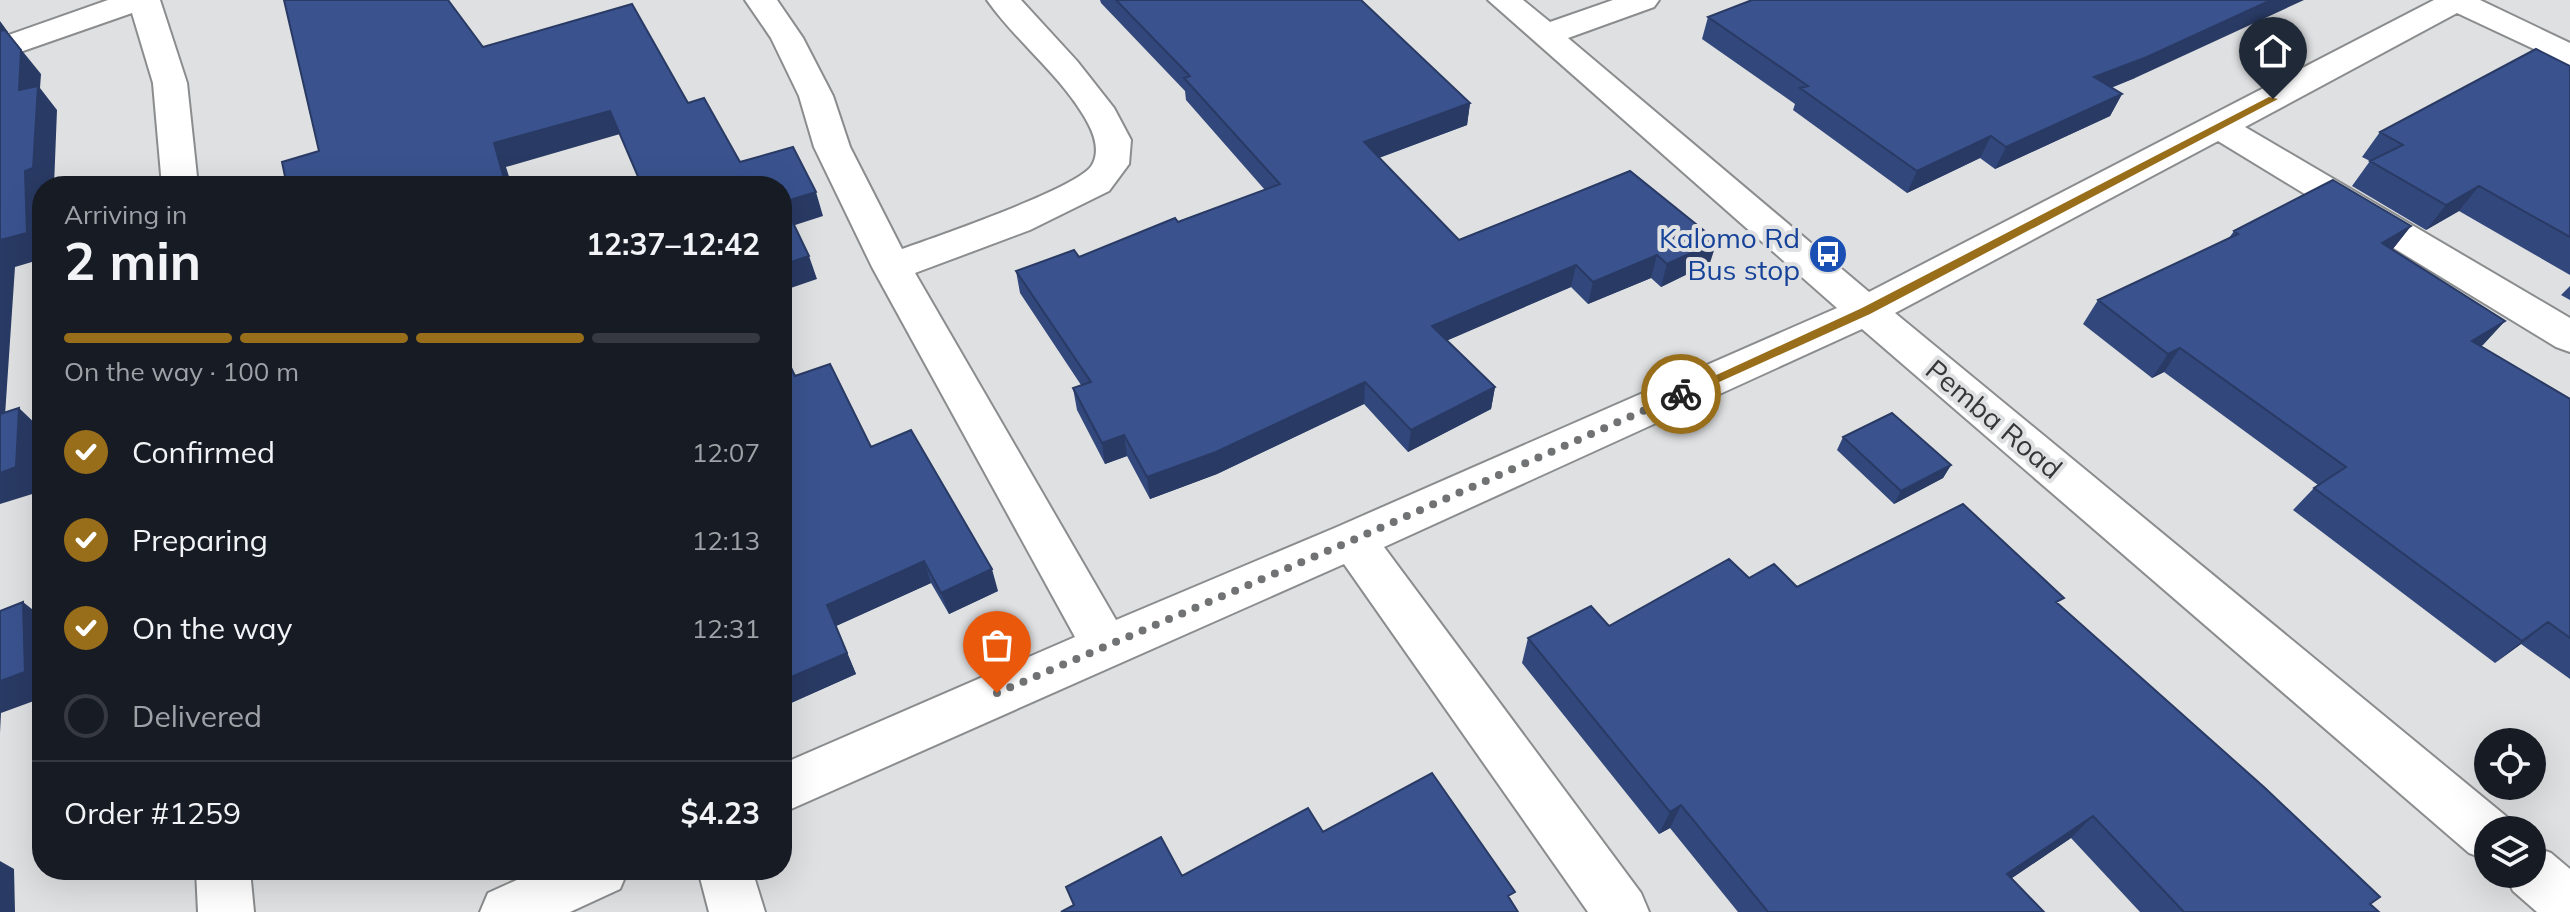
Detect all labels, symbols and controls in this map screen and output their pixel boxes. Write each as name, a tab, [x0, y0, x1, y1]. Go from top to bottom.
pin	[2239, 17, 2307, 99]
icon: home	[2251, 29, 2295, 73]
text: Arriving in	[64, 198, 187, 231]
place label: Kalomo Rd Bus stop	[1659, 220, 1800, 287]
text: 12:37–12:42	[586, 225, 760, 263]
text: 2 min	[64, 228, 201, 293]
bus stop icon: Kalomo Rd Bus stop	[1807, 233, 1849, 275]
street label: Pemba Road	[1919, 352, 2070, 486]
courier	[1641, 354, 1721, 434]
text: On the way · 100 m	[64, 355, 299, 388]
icon: bike	[1659, 372, 1703, 416]
icon: check	[64, 430, 108, 474]
text: Confirmed	[132, 433, 275, 471]
text: 12:07	[692, 436, 760, 469]
icon: check	[64, 518, 108, 562]
text: Preparing	[132, 521, 268, 559]
text: 12:13	[692, 524, 760, 557]
icon: check	[64, 606, 108, 650]
text: On the way	[132, 609, 292, 647]
pin	[963, 611, 1031, 693]
text: 12:31	[692, 612, 760, 645]
icon: bag	[975, 623, 1019, 667]
text: Delivered	[132, 697, 262, 735]
map controls	[2474, 728, 2546, 888]
button: locate	[2474, 728, 2546, 800]
text: Order #1259	[64, 794, 241, 832]
text: $4.23	[681, 794, 760, 832]
button: layers	[2474, 816, 2546, 888]

